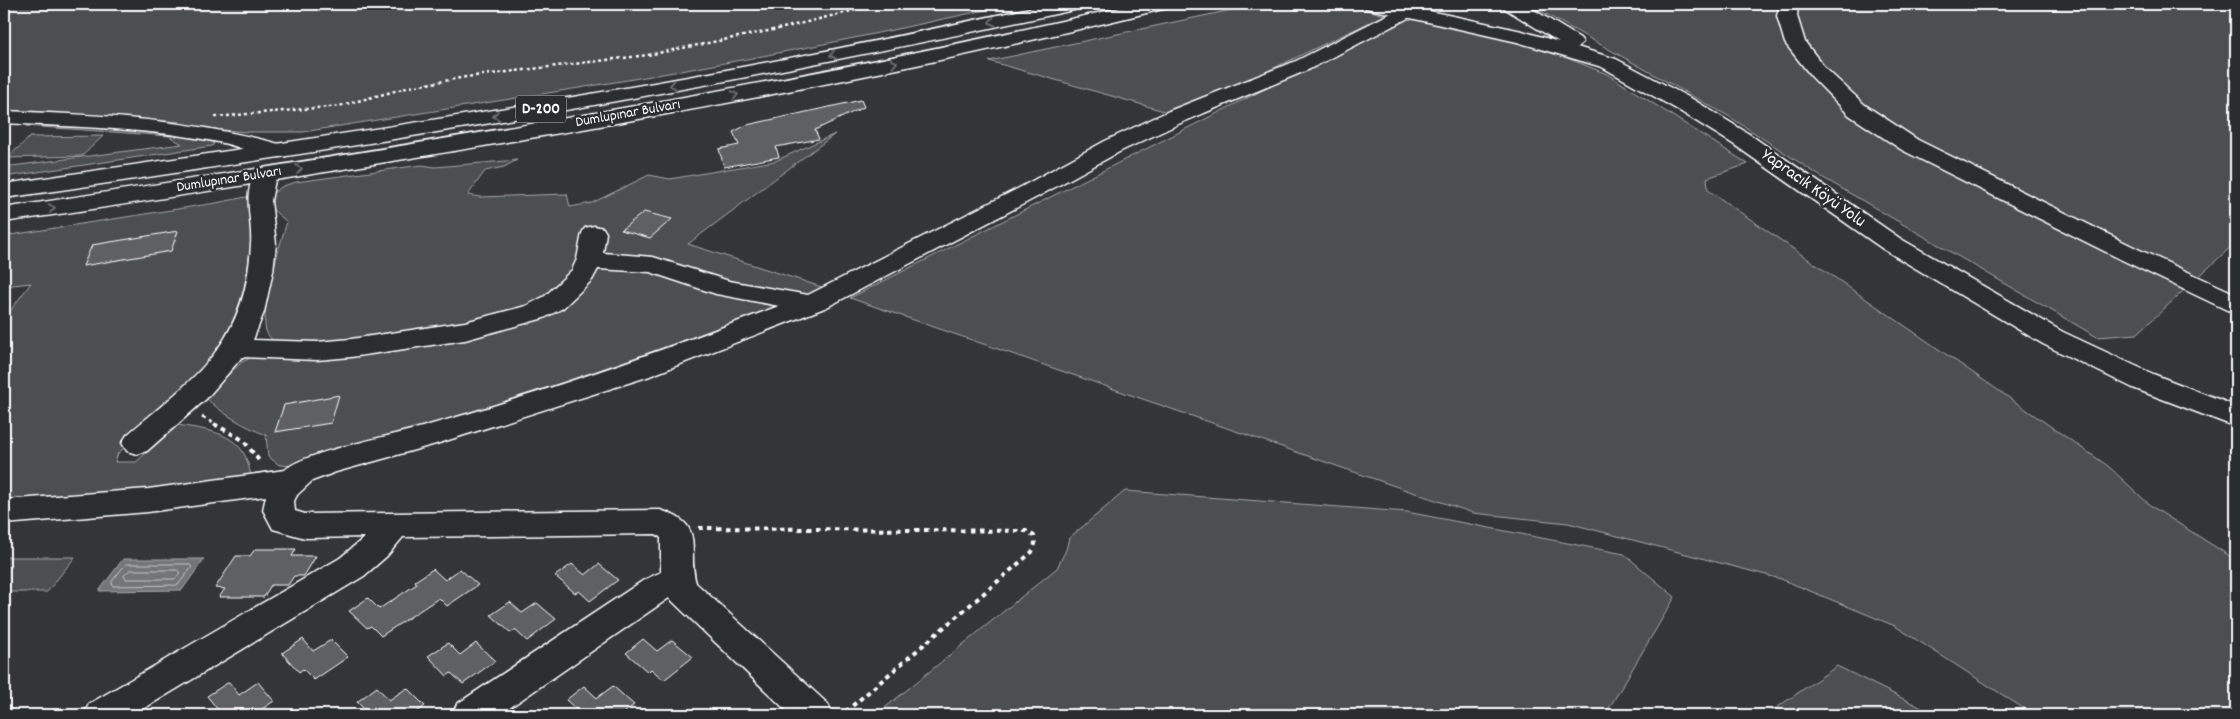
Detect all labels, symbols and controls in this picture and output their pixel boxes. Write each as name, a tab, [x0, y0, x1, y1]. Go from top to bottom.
one-way arrow	[988, 16, 996, 27]
one-way arrow	[829, 50, 837, 60]
one-way arrow	[890, 58, 899, 69]
one-way arrow	[669, 79, 678, 89]
one-way arrow	[731, 90, 739, 100]
street label: Dumlupınar Bulvarı	[574, 94, 682, 134]
road number: D-200	[516, 96, 566, 122]
one-way arrow	[492, 111, 500, 121]
street label: Yapracık Köyü Yolu	[1756, 144, 1870, 234]
street label: Dumlupınar Bulvarı	[175, 161, 283, 199]
one-way arrow	[295, 165, 303, 175]
one-way arrow	[48, 203, 56, 214]

